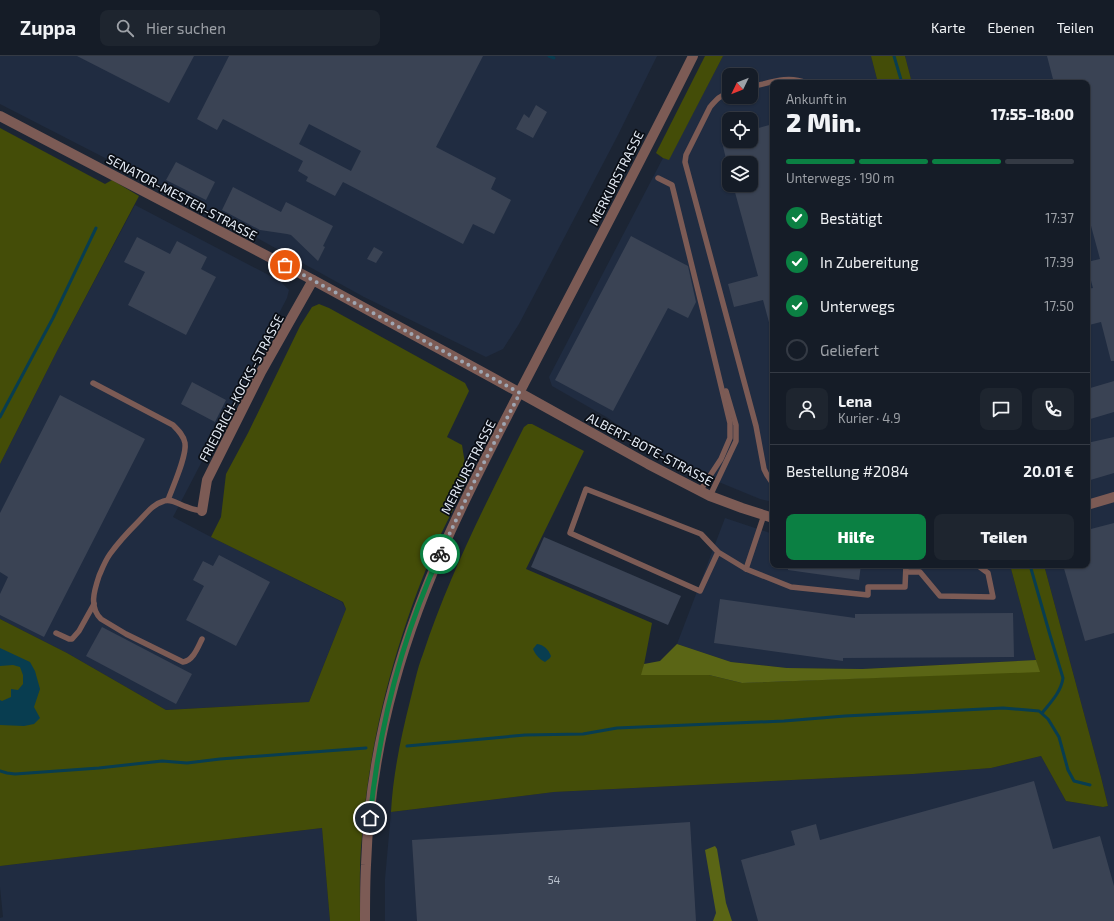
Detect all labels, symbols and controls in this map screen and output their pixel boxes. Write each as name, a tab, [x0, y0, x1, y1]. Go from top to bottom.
search box	[100, 10, 380, 46]
text: Zuppa	[20, 16, 76, 39]
icon: search	[114, 17, 136, 39]
text: Hier suchen	[146, 19, 226, 37]
text: Karte	[931, 19, 966, 36]
text: Ebenen	[988, 19, 1035, 36]
text: Teilen	[1057, 19, 1094, 36]
north arrow	[722, 68, 758, 104]
map controls	[722, 68, 758, 192]
text: Ankunft in	[786, 91, 847, 107]
text: 17:55–18:00	[991, 105, 1074, 123]
text: 2 Min.	[786, 106, 861, 137]
button: locate	[722, 112, 758, 148]
street label: MERKURSTRASSE	[585, 128, 647, 228]
street label: SENATOR-MESTER-STRASSE	[104, 150, 260, 244]
button: layers	[722, 156, 758, 192]
text: Unterwegs · 190 m	[786, 170, 894, 186]
icon: check	[786, 207, 808, 229]
text: Bestätigt	[820, 209, 882, 227]
text: 17:37	[1045, 210, 1074, 226]
pin	[268, 248, 302, 282]
icon: check	[786, 251, 808, 273]
text: In Zubereitung	[820, 253, 919, 271]
icon: bag	[274, 254, 296, 276]
text: 17:39	[1044, 254, 1074, 270]
icon: check	[786, 295, 808, 317]
text: Unterwegs	[820, 297, 895, 315]
text: 17:50	[1044, 298, 1074, 314]
street label: FRIEDRICH-KOCKS-STRASSE	[195, 312, 287, 464]
text: Geliefert	[820, 341, 879, 359]
button: person	[786, 388, 828, 430]
button: chat	[980, 388, 1022, 430]
button: phone	[1032, 388, 1074, 430]
text: Lena	[838, 392, 872, 410]
street label: ALBERT-BOTE-STRASSE	[584, 409, 716, 489]
text: Kurier · 4.9	[838, 410, 901, 426]
street label: MERKURSTRASSE	[437, 417, 499, 517]
text: Bestellung #2084	[786, 462, 909, 480]
text: 20.01 €	[1023, 462, 1074, 480]
button: Hilfe	[786, 514, 926, 560]
button: Teilen	[934, 514, 1074, 560]
courier	[420, 534, 460, 574]
icon: bike	[429, 543, 451, 565]
pin	[353, 801, 387, 835]
icon: home	[359, 807, 381, 829]
house number: 54	[548, 873, 561, 886]

